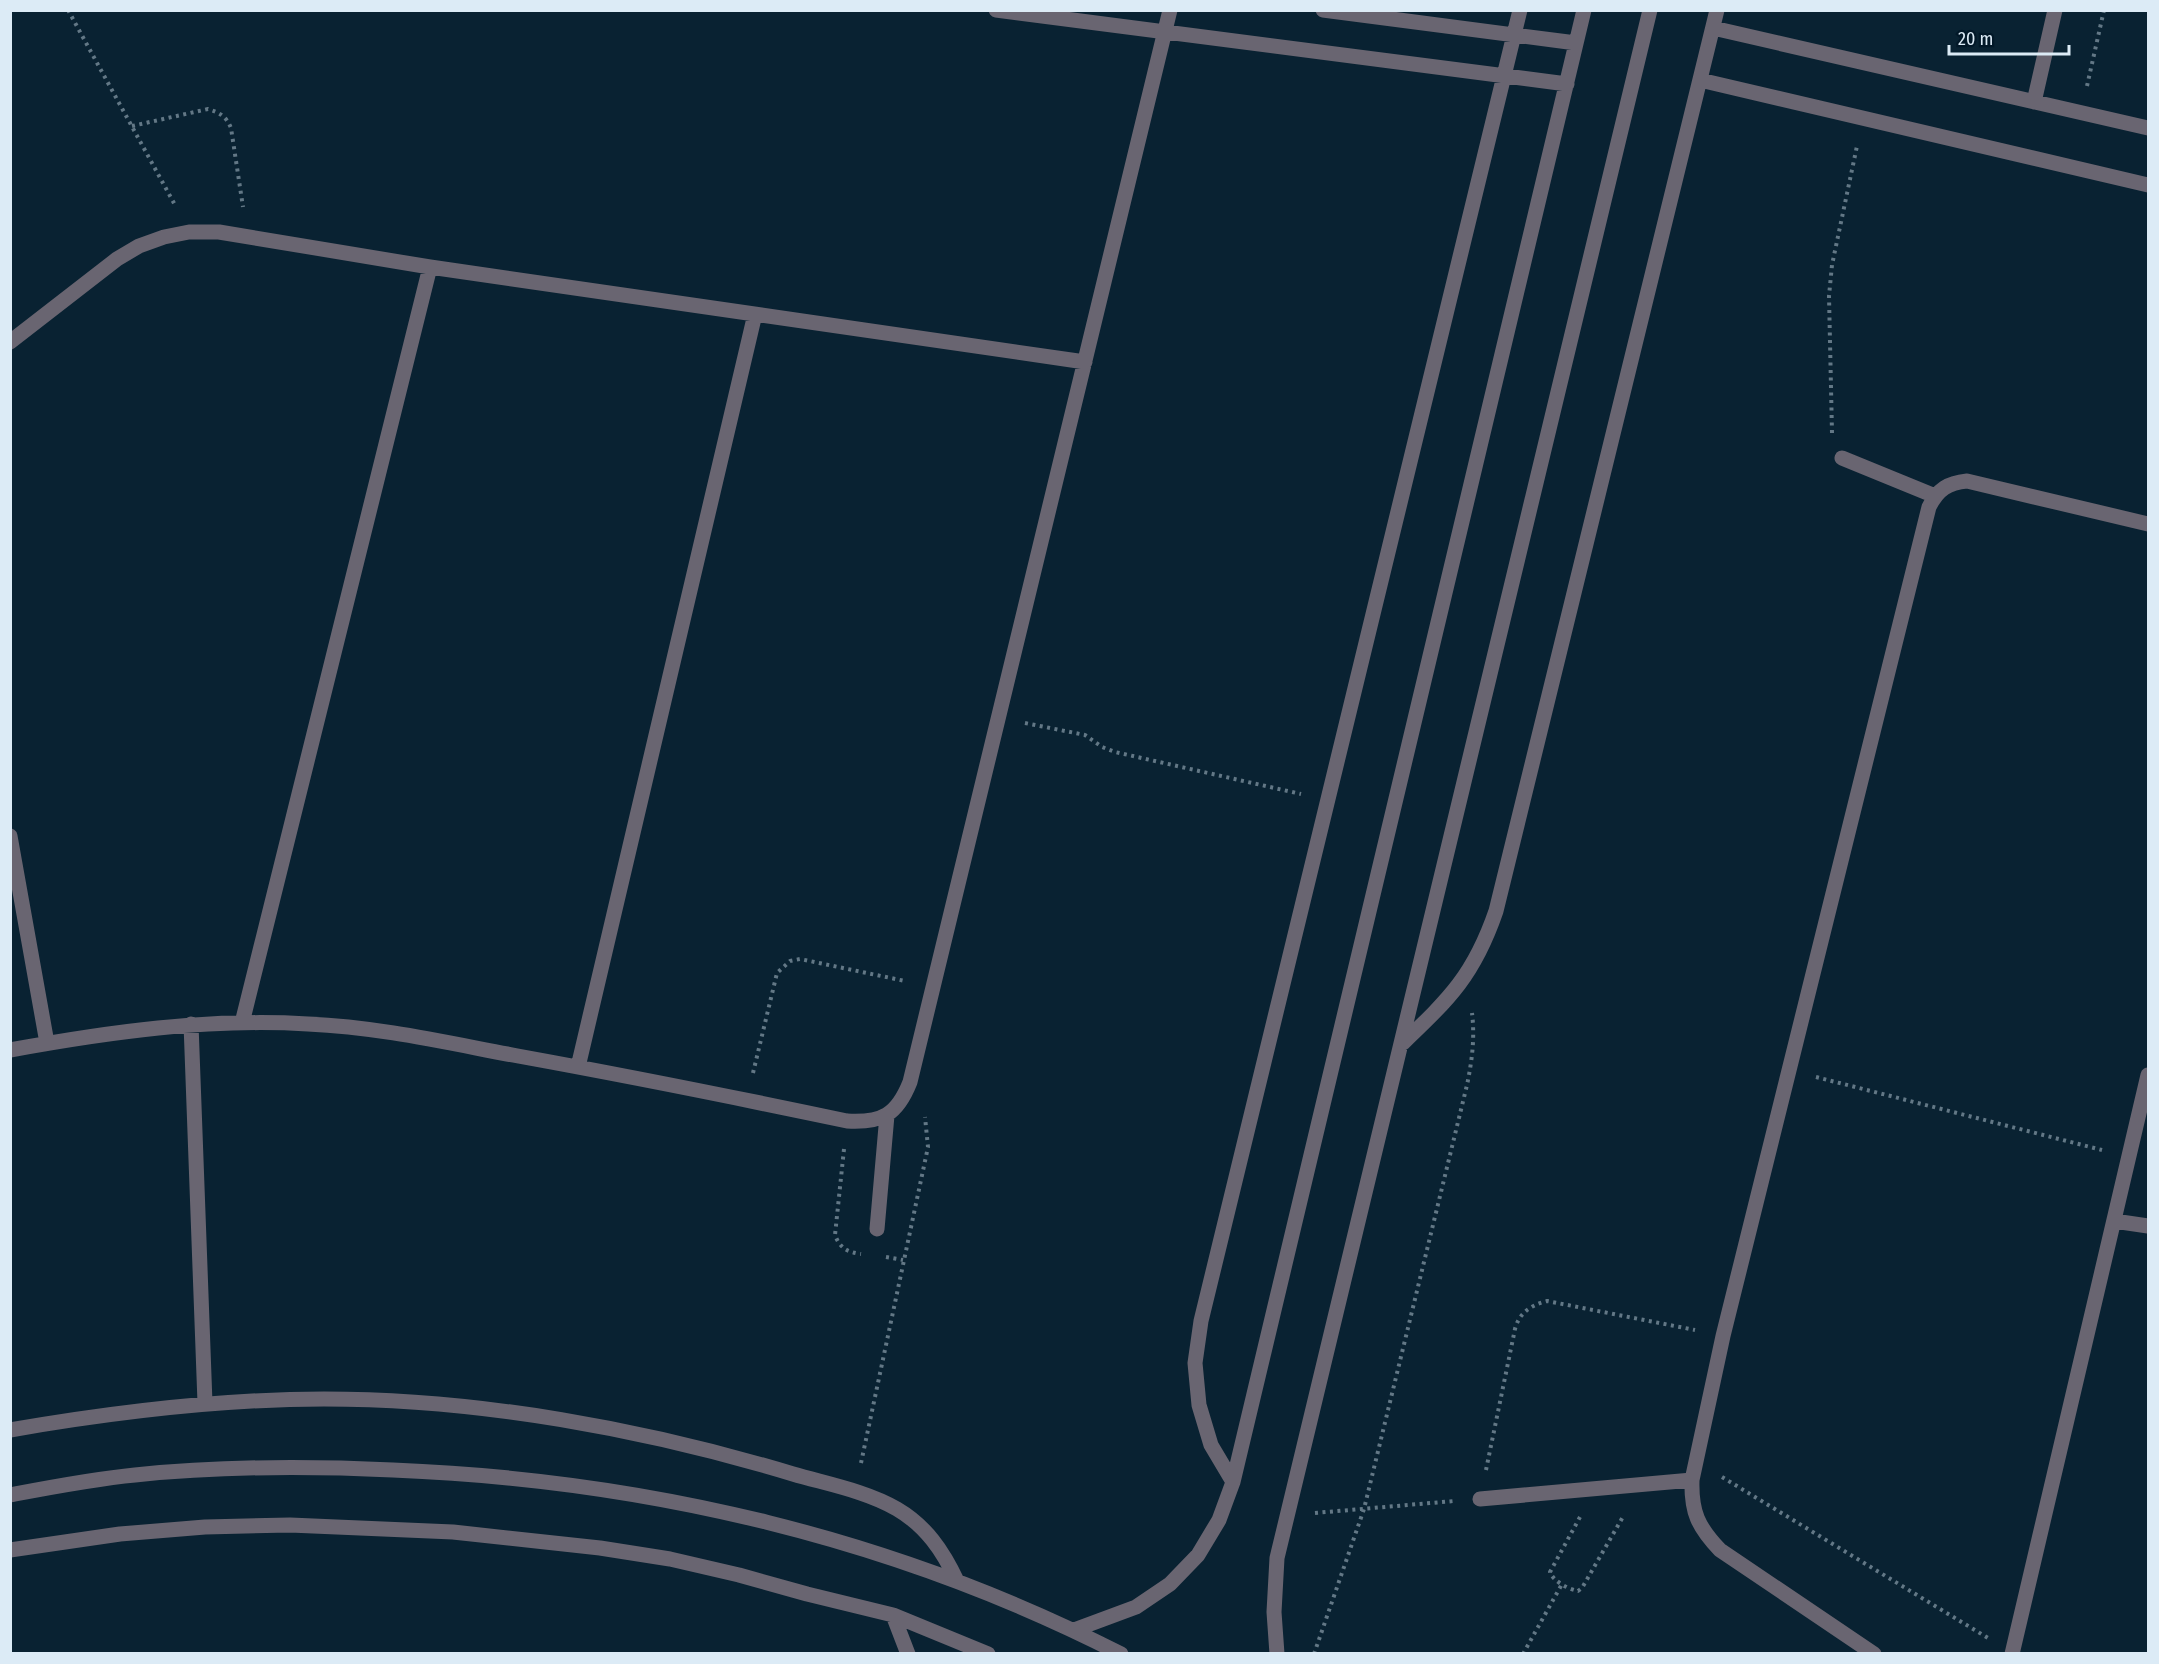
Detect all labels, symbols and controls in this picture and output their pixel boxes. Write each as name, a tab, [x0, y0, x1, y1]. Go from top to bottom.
scale bar	[1949, 18, 2069, 56]
text: 20 m	[1958, 28, 1993, 50]

